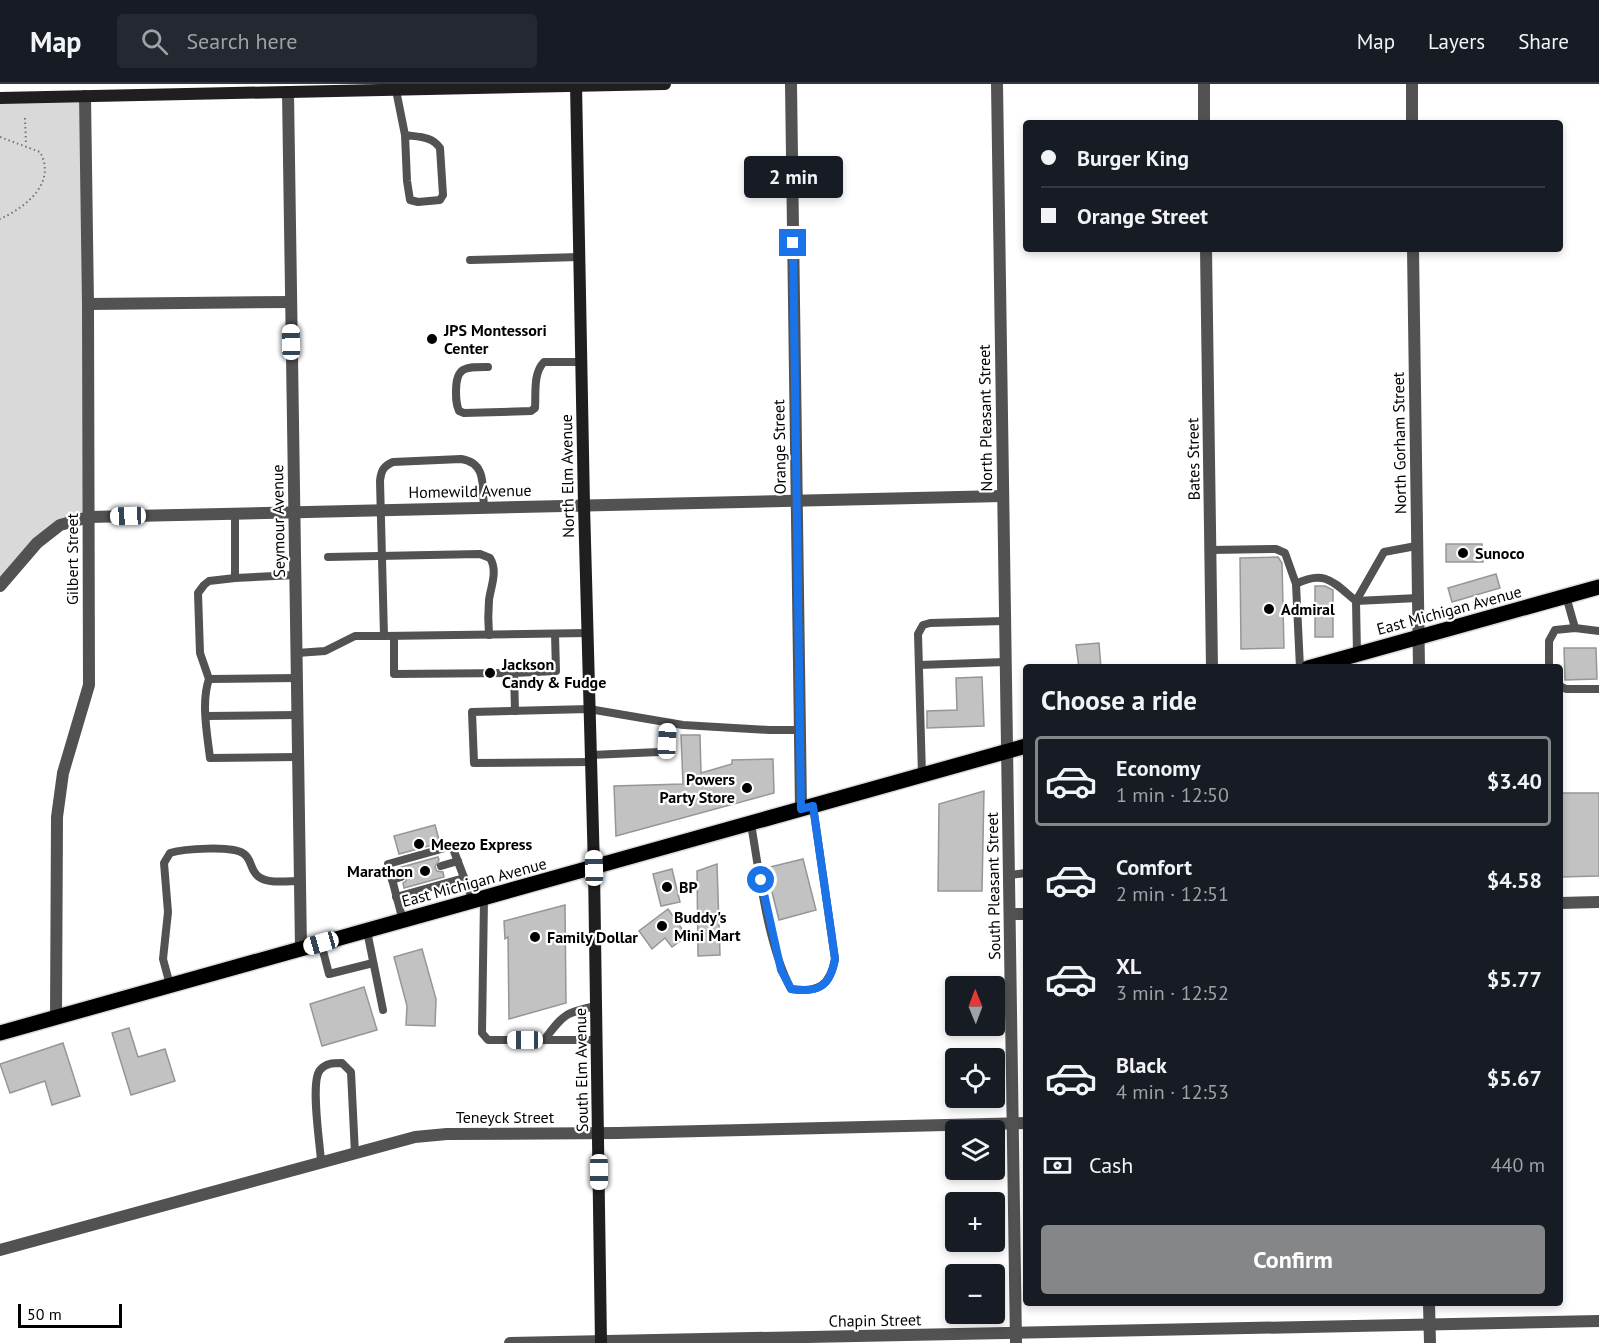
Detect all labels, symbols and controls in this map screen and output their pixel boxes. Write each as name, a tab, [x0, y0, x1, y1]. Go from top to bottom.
search box	[117, 14, 537, 68]
text: Map	[30, 23, 81, 60]
icon: search	[138, 25, 171, 58]
text: Search here	[186, 27, 297, 55]
text: Map	[1357, 28, 1395, 55]
text: Layers	[1428, 28, 1485, 55]
text: Share	[1518, 28, 1569, 55]
text: Burger King	[1077, 144, 1189, 172]
callout: 2 min	[744, 156, 842, 198]
text: 2 min	[769, 164, 818, 190]
text: Orange Street	[1077, 202, 1208, 230]
route end	[779, 229, 806, 256]
place label: JPS Montessori Center	[443, 320, 547, 358]
car	[282, 324, 300, 360]
marker: JPS Montessori Center	[425, 332, 439, 346]
street label: North Pleasant Street	[974, 344, 996, 492]
street label: North Gorham Street	[1388, 371, 1410, 514]
street label: Orange Street	[768, 399, 790, 495]
street label: North Elm Avenue	[556, 414, 578, 538]
street label: Bates Street	[1182, 417, 1204, 500]
street label: Seymour Avenue	[267, 464, 289, 578]
street label: Homewild Avenue	[408, 480, 532, 502]
car	[110, 506, 146, 526]
street label: Gilbert Street	[62, 512, 82, 605]
place label: Sunoco	[1475, 543, 1525, 563]
marker: Sunoco	[1456, 546, 1470, 560]
street label: East Michigan Avenue	[1374, 581, 1524, 639]
place label: Admiral	[1281, 599, 1335, 619]
marker: Admiral	[1262, 602, 1276, 616]
place label: Jackson Candy & Fudge	[501, 654, 606, 692]
marker: Jackson Candy & Fudge	[483, 666, 497, 680]
text: Choose a ride	[1041, 683, 1197, 717]
car	[657, 723, 677, 759]
icon: car	[1044, 754, 1098, 808]
text: Economy	[1116, 754, 1200, 782]
text: $3.40	[1487, 767, 1542, 795]
place label: Powers Party Store	[660, 769, 735, 807]
marker: Powers Party Store	[740, 781, 754, 795]
text: 1 min · 12:50	[1116, 782, 1229, 808]
street label: South Pleasant Street	[982, 811, 1004, 960]
place label: Meezo Express	[431, 834, 533, 854]
marker: Meezo Express	[412, 837, 426, 851]
car	[585, 850, 603, 886]
street label: East Michigan Avenue	[399, 853, 549, 911]
icon: car	[1044, 853, 1098, 907]
text: Comfort	[1116, 853, 1192, 881]
place label: Marathon	[347, 861, 413, 881]
marker: Marathon	[418, 864, 432, 878]
route start	[747, 866, 774, 893]
text: $4.58	[1487, 866, 1542, 894]
place label: BP	[679, 877, 698, 897]
marker: BP	[660, 880, 674, 894]
text: 2 min · 12:51	[1116, 881, 1229, 907]
place label: Buddy's Mini Mart	[674, 907, 741, 945]
marker: Buddy's Mini Mart	[655, 919, 669, 933]
place label: Family Dollar	[547, 927, 638, 947]
car	[301, 929, 341, 957]
marker: Family Dollar	[528, 930, 542, 944]
icon: car	[1044, 952, 1098, 1006]
text: XL	[1116, 952, 1141, 980]
text: $5.77	[1487, 965, 1542, 993]
north arrow	[945, 976, 1005, 1036]
map controls	[945, 976, 1005, 1324]
text: 3 min · 12:52	[1116, 980, 1229, 1006]
street label: South Elm Avenue	[570, 1008, 592, 1132]
car	[507, 1031, 543, 1049]
button: locate	[945, 1048, 1005, 1108]
icon: car	[1044, 1051, 1098, 1105]
text: Black	[1116, 1051, 1167, 1079]
text: $5.67	[1487, 1064, 1542, 1092]
text: 4 min · 12:53	[1116, 1079, 1229, 1105]
street label: Teneyck Street	[456, 1107, 555, 1127]
button: layers	[945, 1120, 1005, 1180]
icon: cash	[1041, 1149, 1074, 1182]
text: Cash	[1089, 1151, 1133, 1179]
text: 440 m	[1491, 1152, 1545, 1178]
car	[590, 1154, 608, 1190]
button: +	[945, 1192, 1005, 1252]
button: Confirm	[1041, 1225, 1545, 1294]
button: −	[945, 1264, 1005, 1324]
scale bar	[18, 1301, 122, 1328]
text: 50 m	[27, 1304, 62, 1324]
street label: Chapin Street	[829, 1309, 922, 1331]

